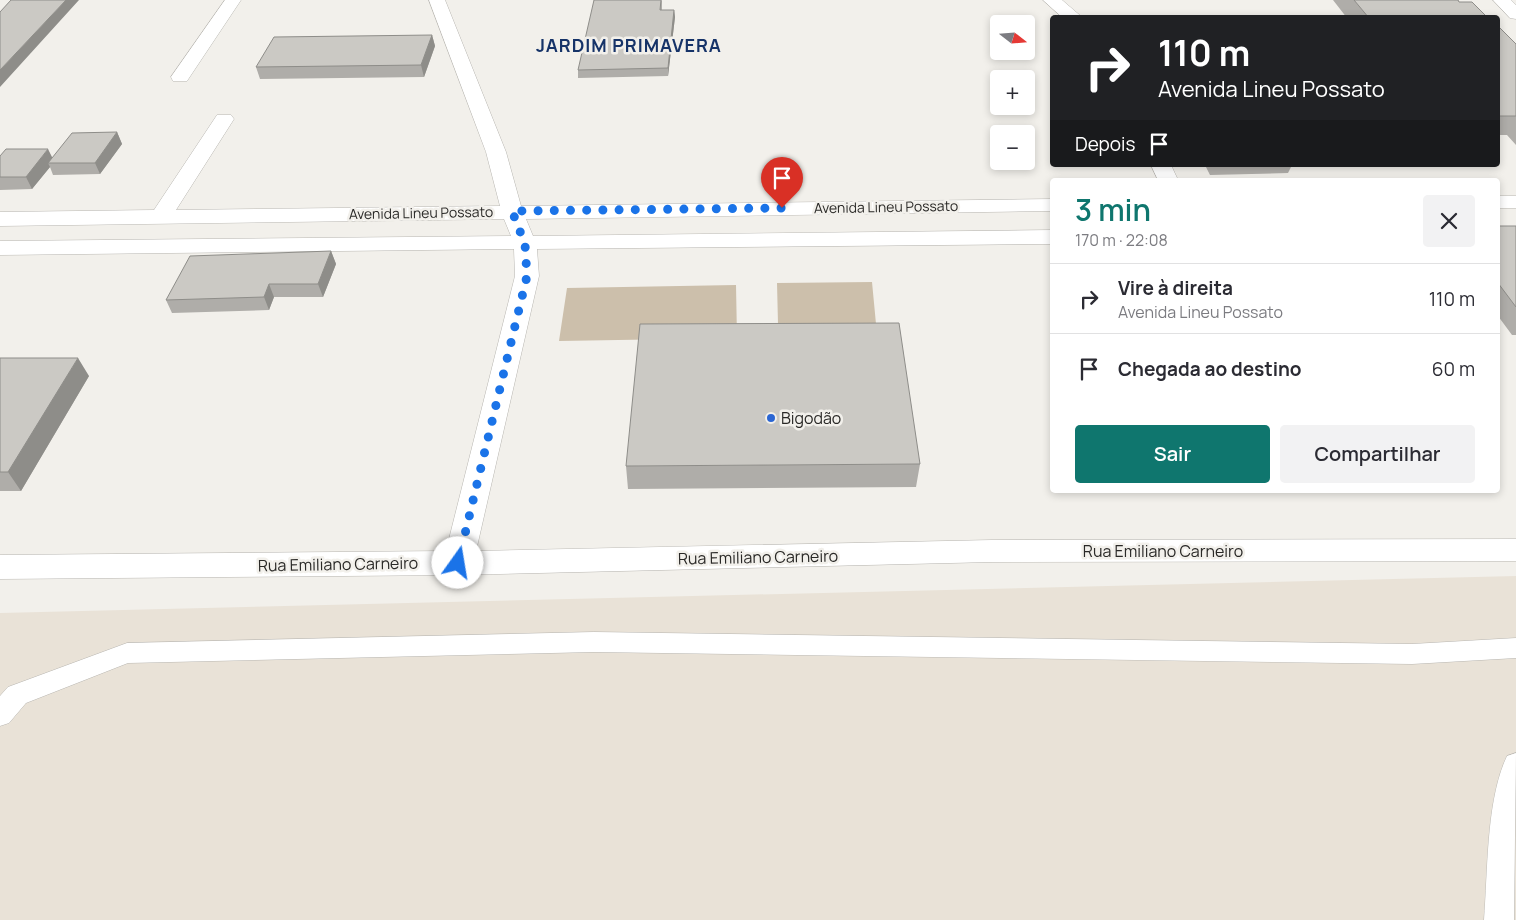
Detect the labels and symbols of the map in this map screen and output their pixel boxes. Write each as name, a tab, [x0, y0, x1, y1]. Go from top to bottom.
north arrow	[990, 15, 1035, 60]
district label: JARDIM PRIMAVERA	[536, 33, 722, 57]
pin	[761, 157, 803, 208]
street label: Avenida Lineu Possato	[814, 196, 958, 217]
street label: Avenida Lineu Possato	[349, 202, 493, 223]
place label: Bigodão	[781, 407, 841, 429]
marker: Bigodão	[765, 412, 777, 424]
position arrow	[431, 536, 483, 588]
street label: Rua Emiliano Carneiro	[1083, 540, 1243, 562]
street label: Rua Emiliano Carneiro	[678, 545, 838, 569]
street label: Rua Emiliano Carneiro	[258, 552, 418, 576]

